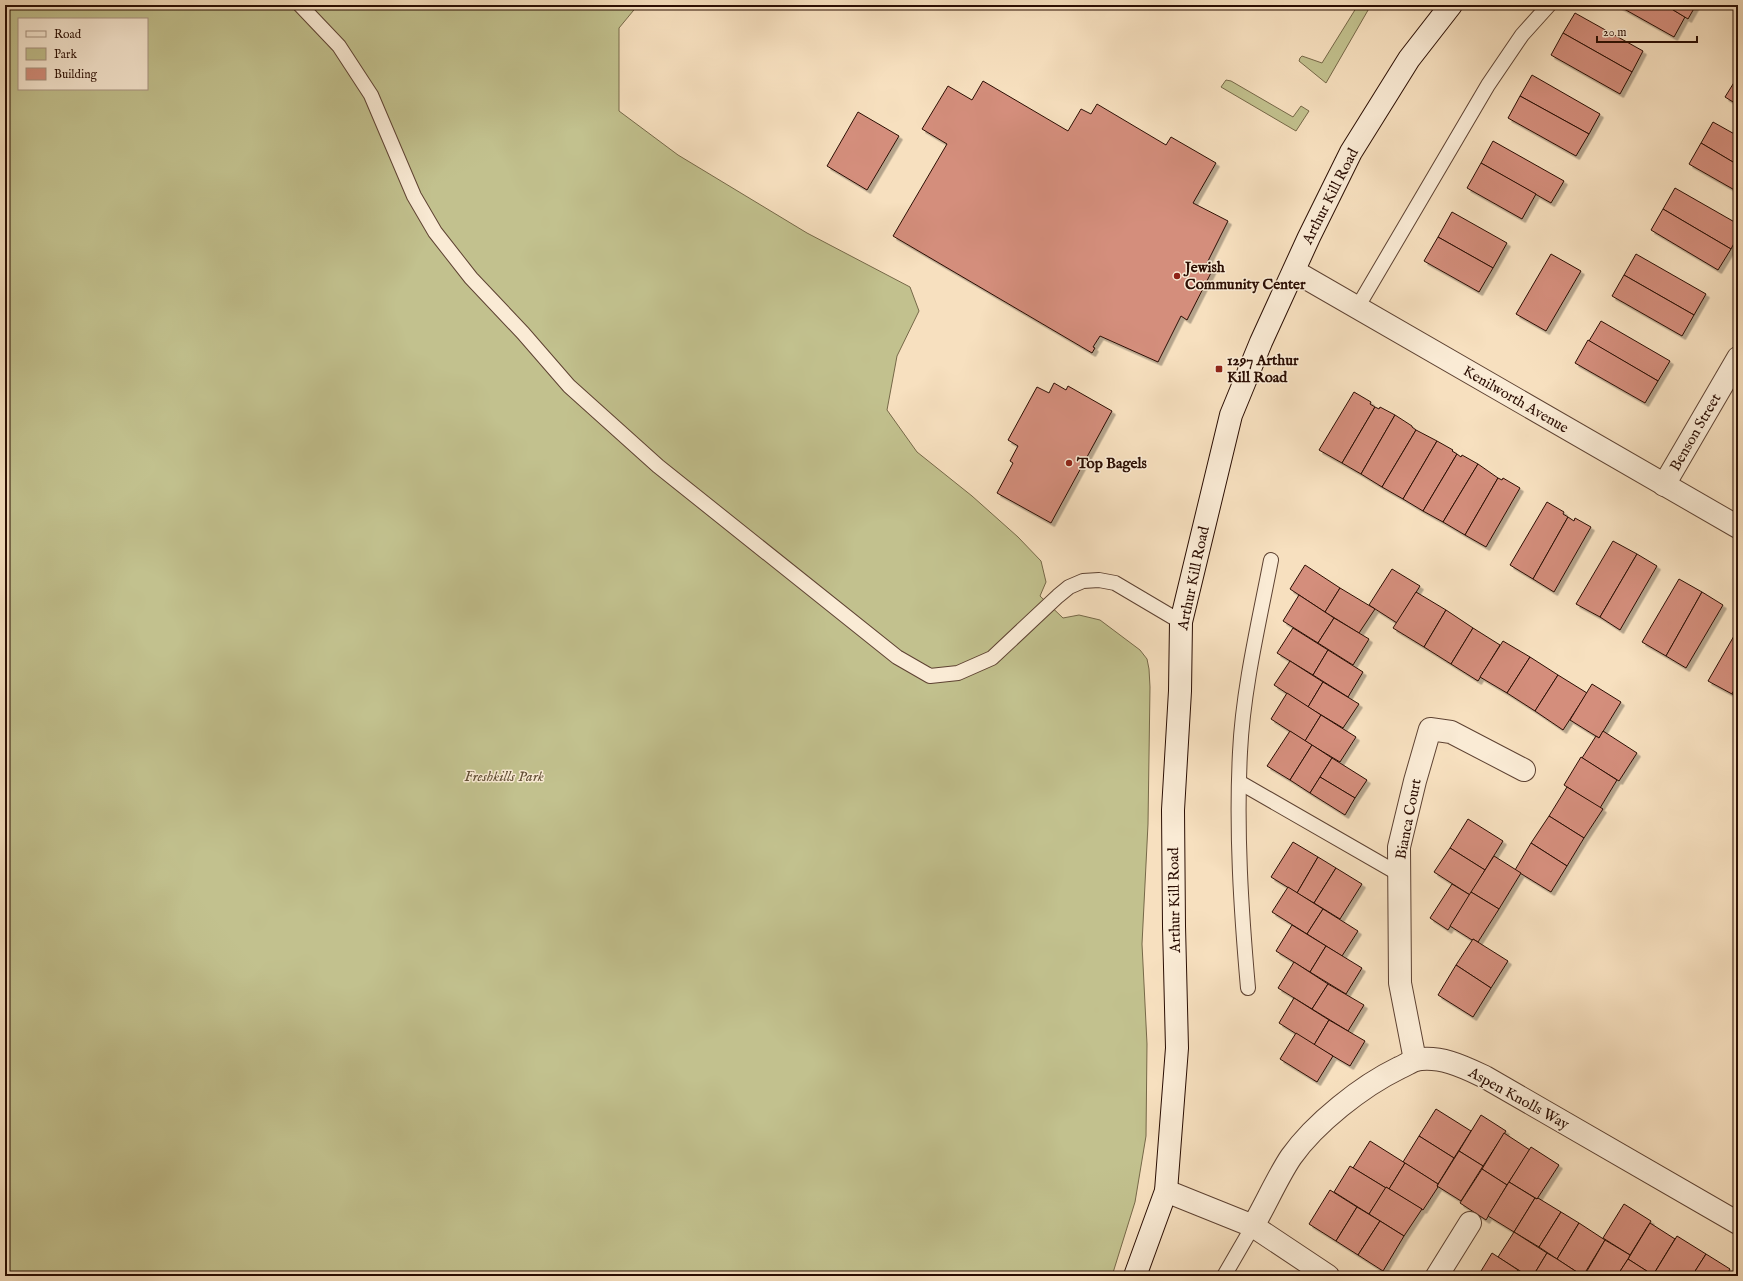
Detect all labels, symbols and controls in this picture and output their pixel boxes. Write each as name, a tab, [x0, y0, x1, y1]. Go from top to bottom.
legend	[18, 18, 148, 90]
scale bar	[1597, 18, 1697, 44]
text: 20 m	[1603, 25, 1626, 40]
text: Road	[54, 27, 82, 42]
text: Park	[54, 47, 77, 62]
text: Building	[54, 67, 98, 82]
street label: Arthur Kill Road	[1298, 144, 1363, 248]
place label: Jewish Community Center	[1183, 258, 1306, 294]
marker: Jewish Community Center	[1172, 271, 1182, 281]
place label: 1297 Arthur Kill Road	[1227, 351, 1299, 387]
street label: Kenilworth Avenue	[1459, 361, 1572, 437]
marker: 1297 Arthur Kill Road	[1214, 364, 1224, 374]
street label: Benson Street	[1666, 390, 1725, 475]
place label: Top Bagels	[1076, 454, 1148, 473]
marker: Top Bagels	[1064, 458, 1074, 468]
street label: Arthur Kill Road	[1173, 524, 1214, 633]
park label: Freshkills Park	[464, 767, 544, 786]
street label: Bianca Court	[1391, 777, 1426, 861]
street label: Arthur Kill Road	[1164, 846, 1185, 954]
street label: Aspen Knolls Way	[1464, 1062, 1573, 1134]

